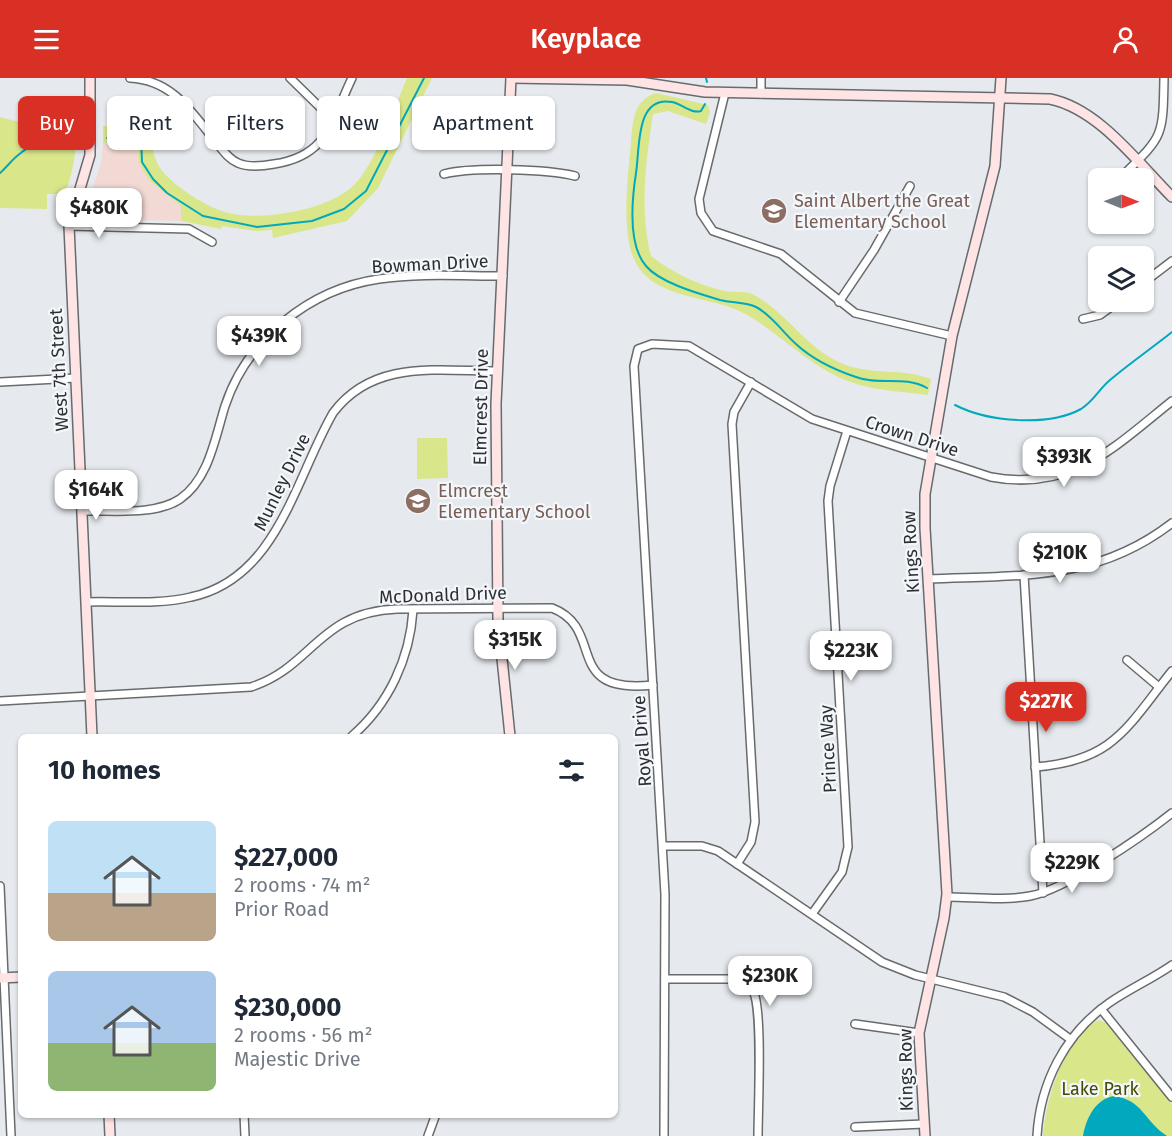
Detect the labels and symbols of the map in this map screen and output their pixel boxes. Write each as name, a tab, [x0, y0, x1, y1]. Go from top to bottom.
north arrow	[1088, 168, 1154, 234]
pin: $480K	[57, 188, 141, 239]
place label: Saint Albert the Great Elementary School	[794, 190, 971, 233]
school or university icon: Saint Albert the Great Elementary School	[759, 196, 789, 226]
street label: Bowman Drive	[371, 250, 489, 278]
street label: West 7th Street	[45, 308, 73, 432]
pin: $439K	[217, 316, 301, 367]
street label: Elmcrest Drive	[469, 348, 493, 466]
street label: Crown Drive	[862, 411, 962, 461]
street label: Munley Drive	[249, 430, 315, 534]
pin: $393K	[1022, 437, 1106, 488]
pin: $164K	[54, 470, 138, 521]
place label: Elmcrest Elementary School	[438, 480, 590, 523]
school or university icon: Elmcrest Elementary School	[403, 486, 433, 516]
street label: Kings Row	[898, 510, 924, 594]
pin: $210K	[1018, 533, 1102, 584]
street label: McDonald Drive	[379, 582, 507, 608]
pin: $315K	[473, 620, 557, 671]
pin: $223K	[809, 631, 893, 682]
pin: $227K	[1004, 682, 1088, 733]
street label: Royal Drive	[628, 695, 656, 787]
street label: Prince Way	[815, 704, 841, 794]
pin: $229K	[1030, 843, 1114, 894]
pin: $230K	[728, 956, 812, 1007]
street label: Kings Row	[894, 1028, 918, 1112]
park label: Lake Park	[1061, 1078, 1140, 1100]

